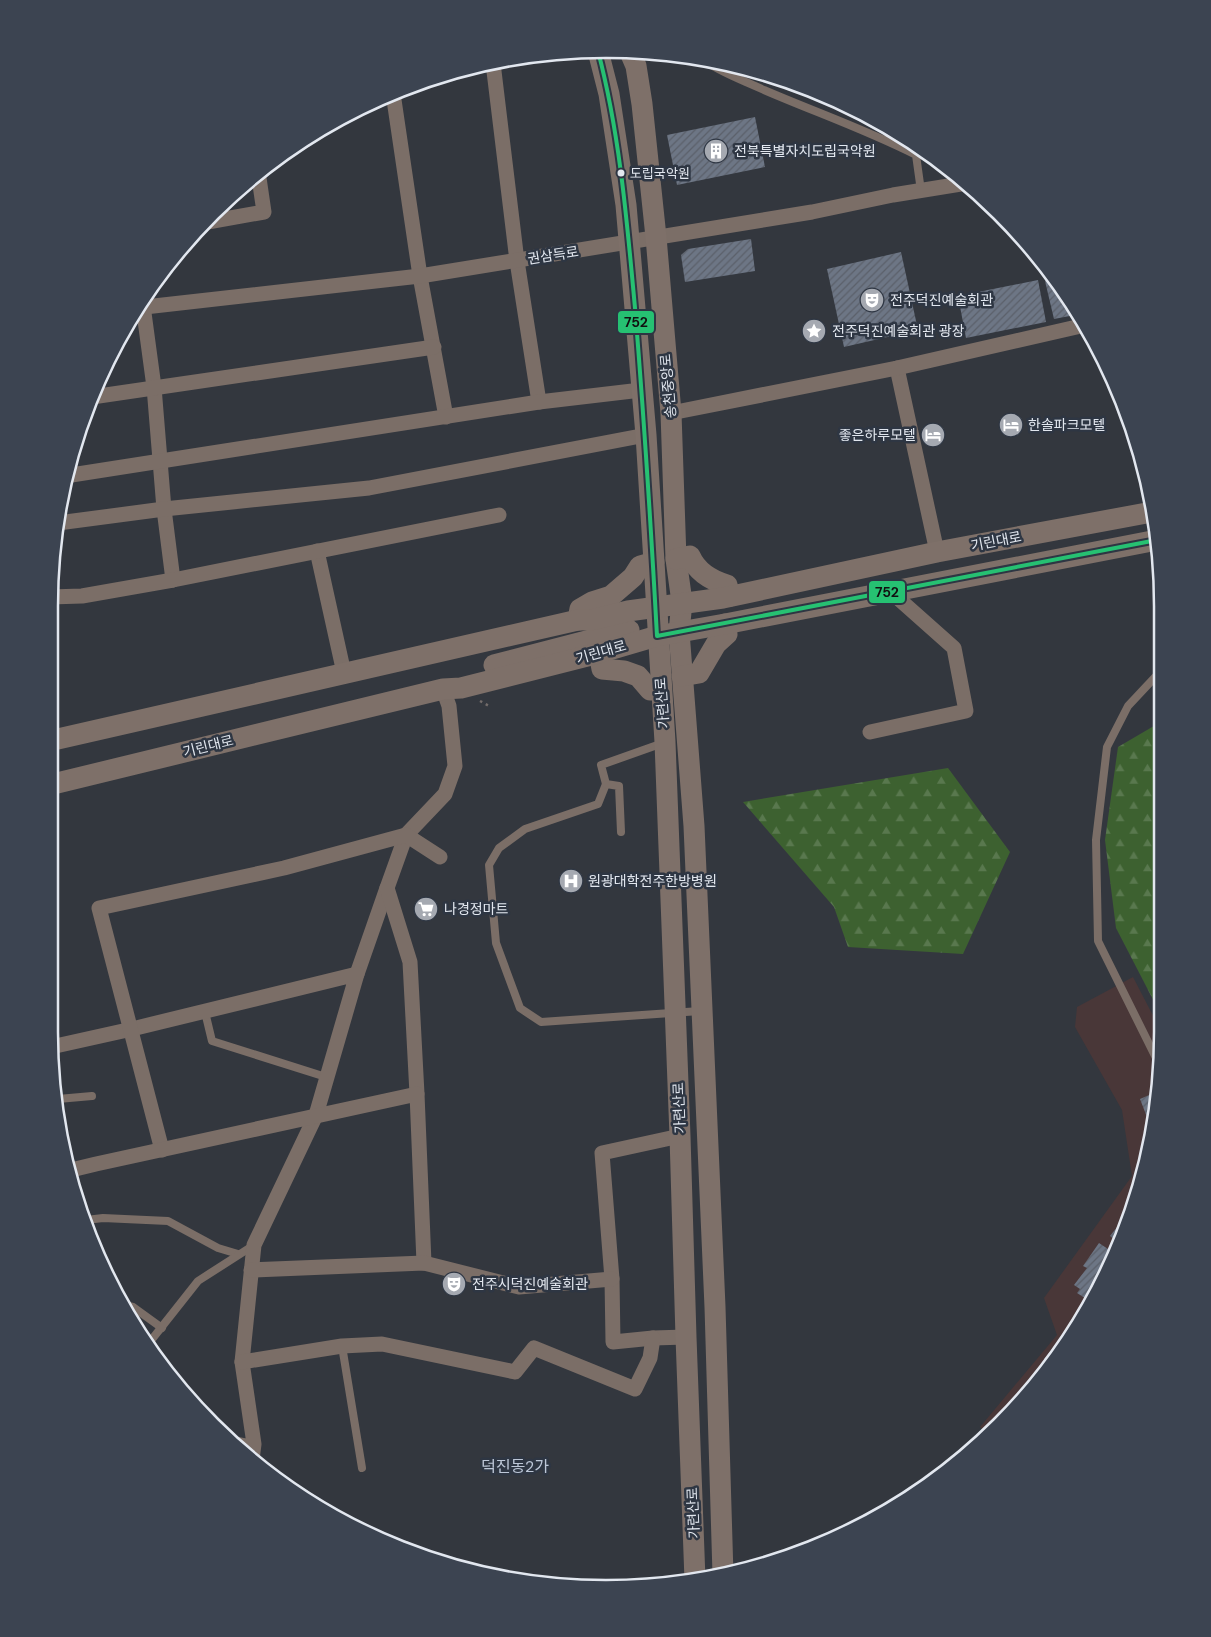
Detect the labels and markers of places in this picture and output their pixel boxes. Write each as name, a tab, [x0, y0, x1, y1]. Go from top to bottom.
building icon: 전북특별자치도립국악원	[703, 138, 729, 164]
place label: 전북특별자치도립국악원	[734, 142, 876, 160]
place label: 도립국악원	[630, 165, 690, 182]
marker: 도립국악원	[616, 168, 626, 178]
theatre icon: 전주덕진예술회관	[859, 287, 885, 313]
place label: 전주덕진예술회관	[890, 291, 993, 309]
place icon: 전주덕진예술회관 광장	[801, 318, 827, 344]
place label: 전주덕진예술회관 광장	[832, 322, 965, 340]
hotel icon: 한솔파크모텔	[998, 412, 1024, 438]
place label: 한솔파크모텔	[1028, 416, 1105, 434]
hotel icon: 좋은하루모텔	[920, 422, 946, 448]
place label: 좋은하루모텔	[839, 426, 916, 444]
hospital icon: 원광대학전주한방병원	[558, 868, 584, 894]
place label: 원광대학전주한방병원	[588, 872, 717, 890]
supermarket icon: 나경정마트	[413, 896, 439, 922]
place label: 나경정마트	[444, 900, 509, 918]
theatre icon: 전주시덕진예술회관	[441, 1271, 467, 1297]
place label: 전주시덕진예술회관	[472, 1275, 588, 1293]

